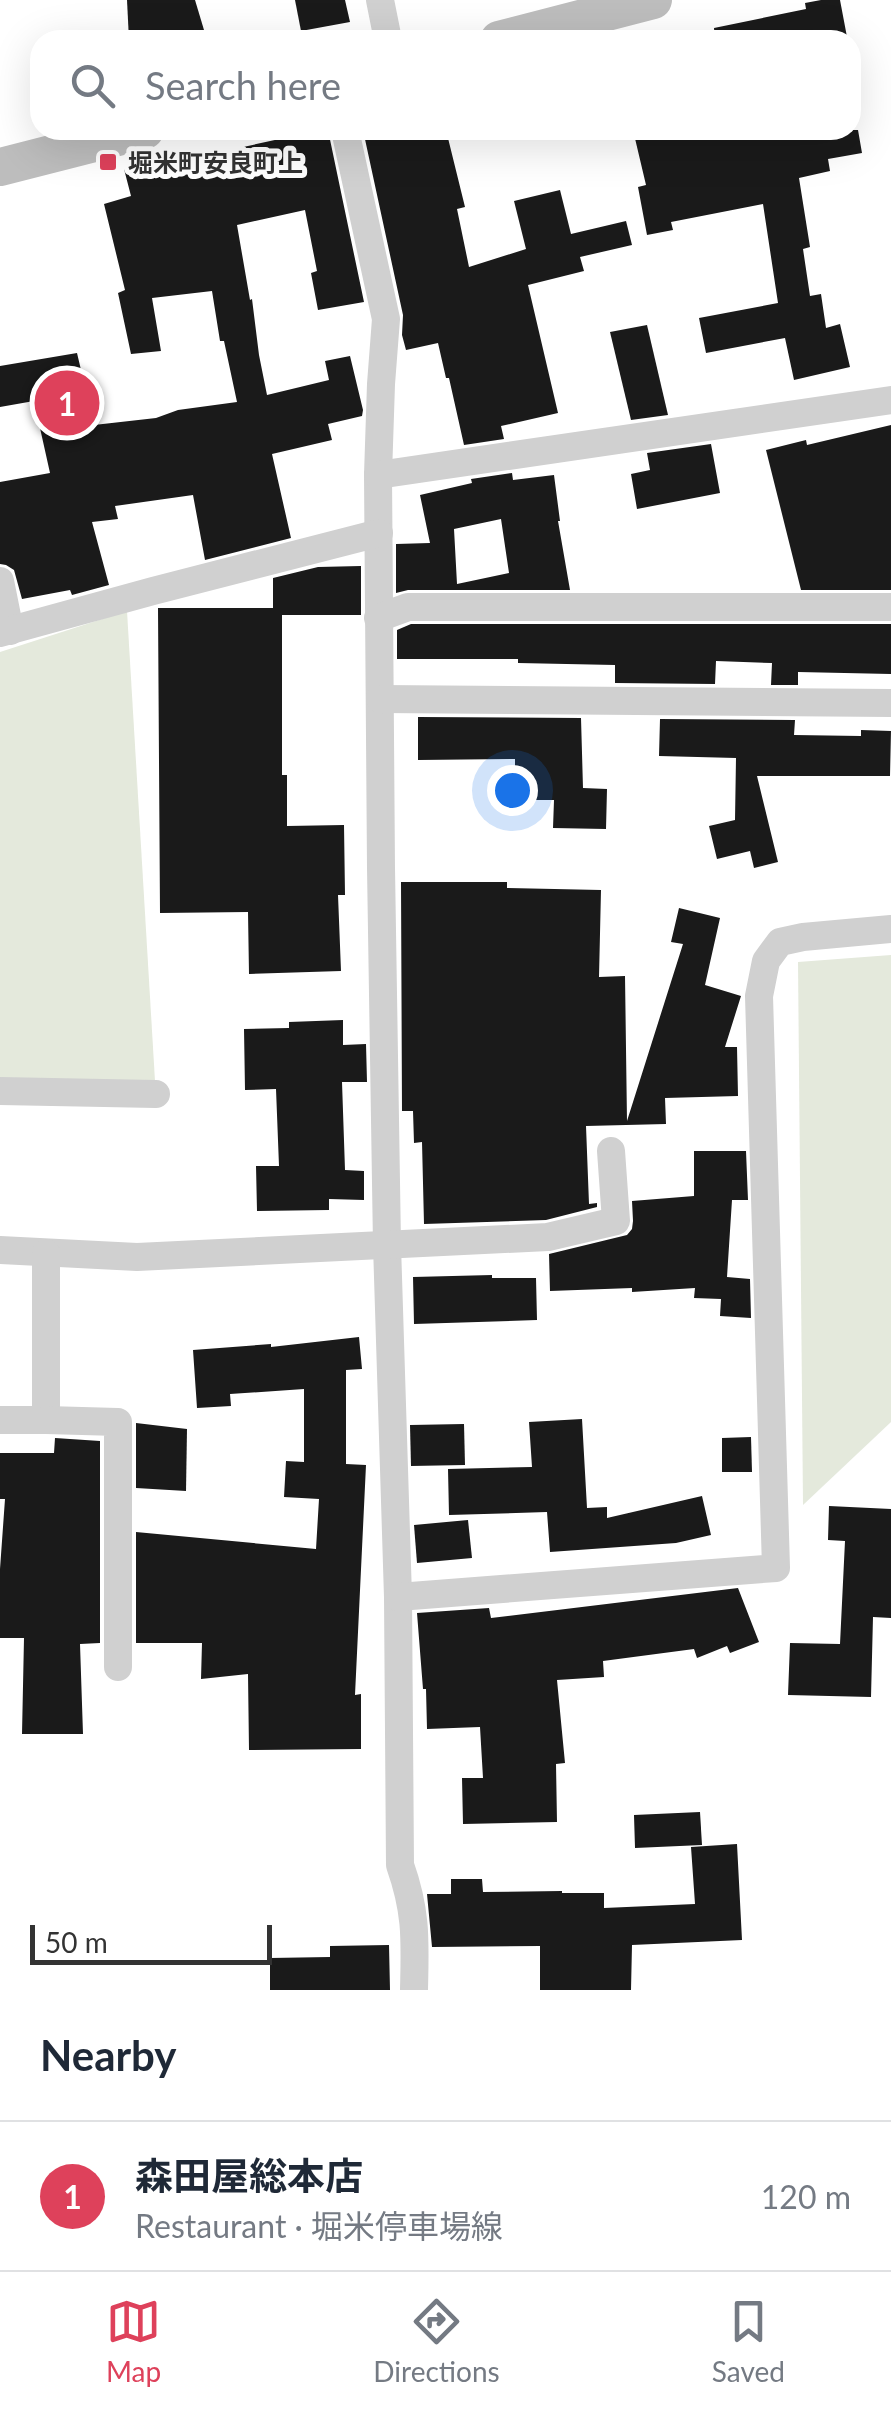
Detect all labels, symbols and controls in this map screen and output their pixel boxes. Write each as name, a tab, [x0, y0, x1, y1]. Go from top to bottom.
search box	[30, 30, 861, 140]
icon: search	[65, 58, 120, 113]
text: Search here	[145, 62, 341, 108]
place label: 堀米町安良町上	[128, 147, 303, 177]
marker: 堀米町安良町上	[97, 151, 119, 173]
pin: 1	[34, 366, 100, 440]
your location	[487, 765, 538, 816]
scale bar	[30, 1920, 272, 1964]
text: 50 m	[45, 1925, 108, 1959]
text: Nearby	[40, 2030, 177, 2080]
text: 森田屋総本店	[135, 2152, 363, 2198]
text: 1	[63, 2177, 82, 2216]
text: 120 m	[761, 2177, 851, 2216]
text: Restaurant · 堀米停車場線	[135, 2206, 503, 2245]
tab: Map	[106, 2294, 161, 2388]
tab: Directions	[373, 2294, 500, 2388]
tab: Saved	[712, 2294, 785, 2388]

